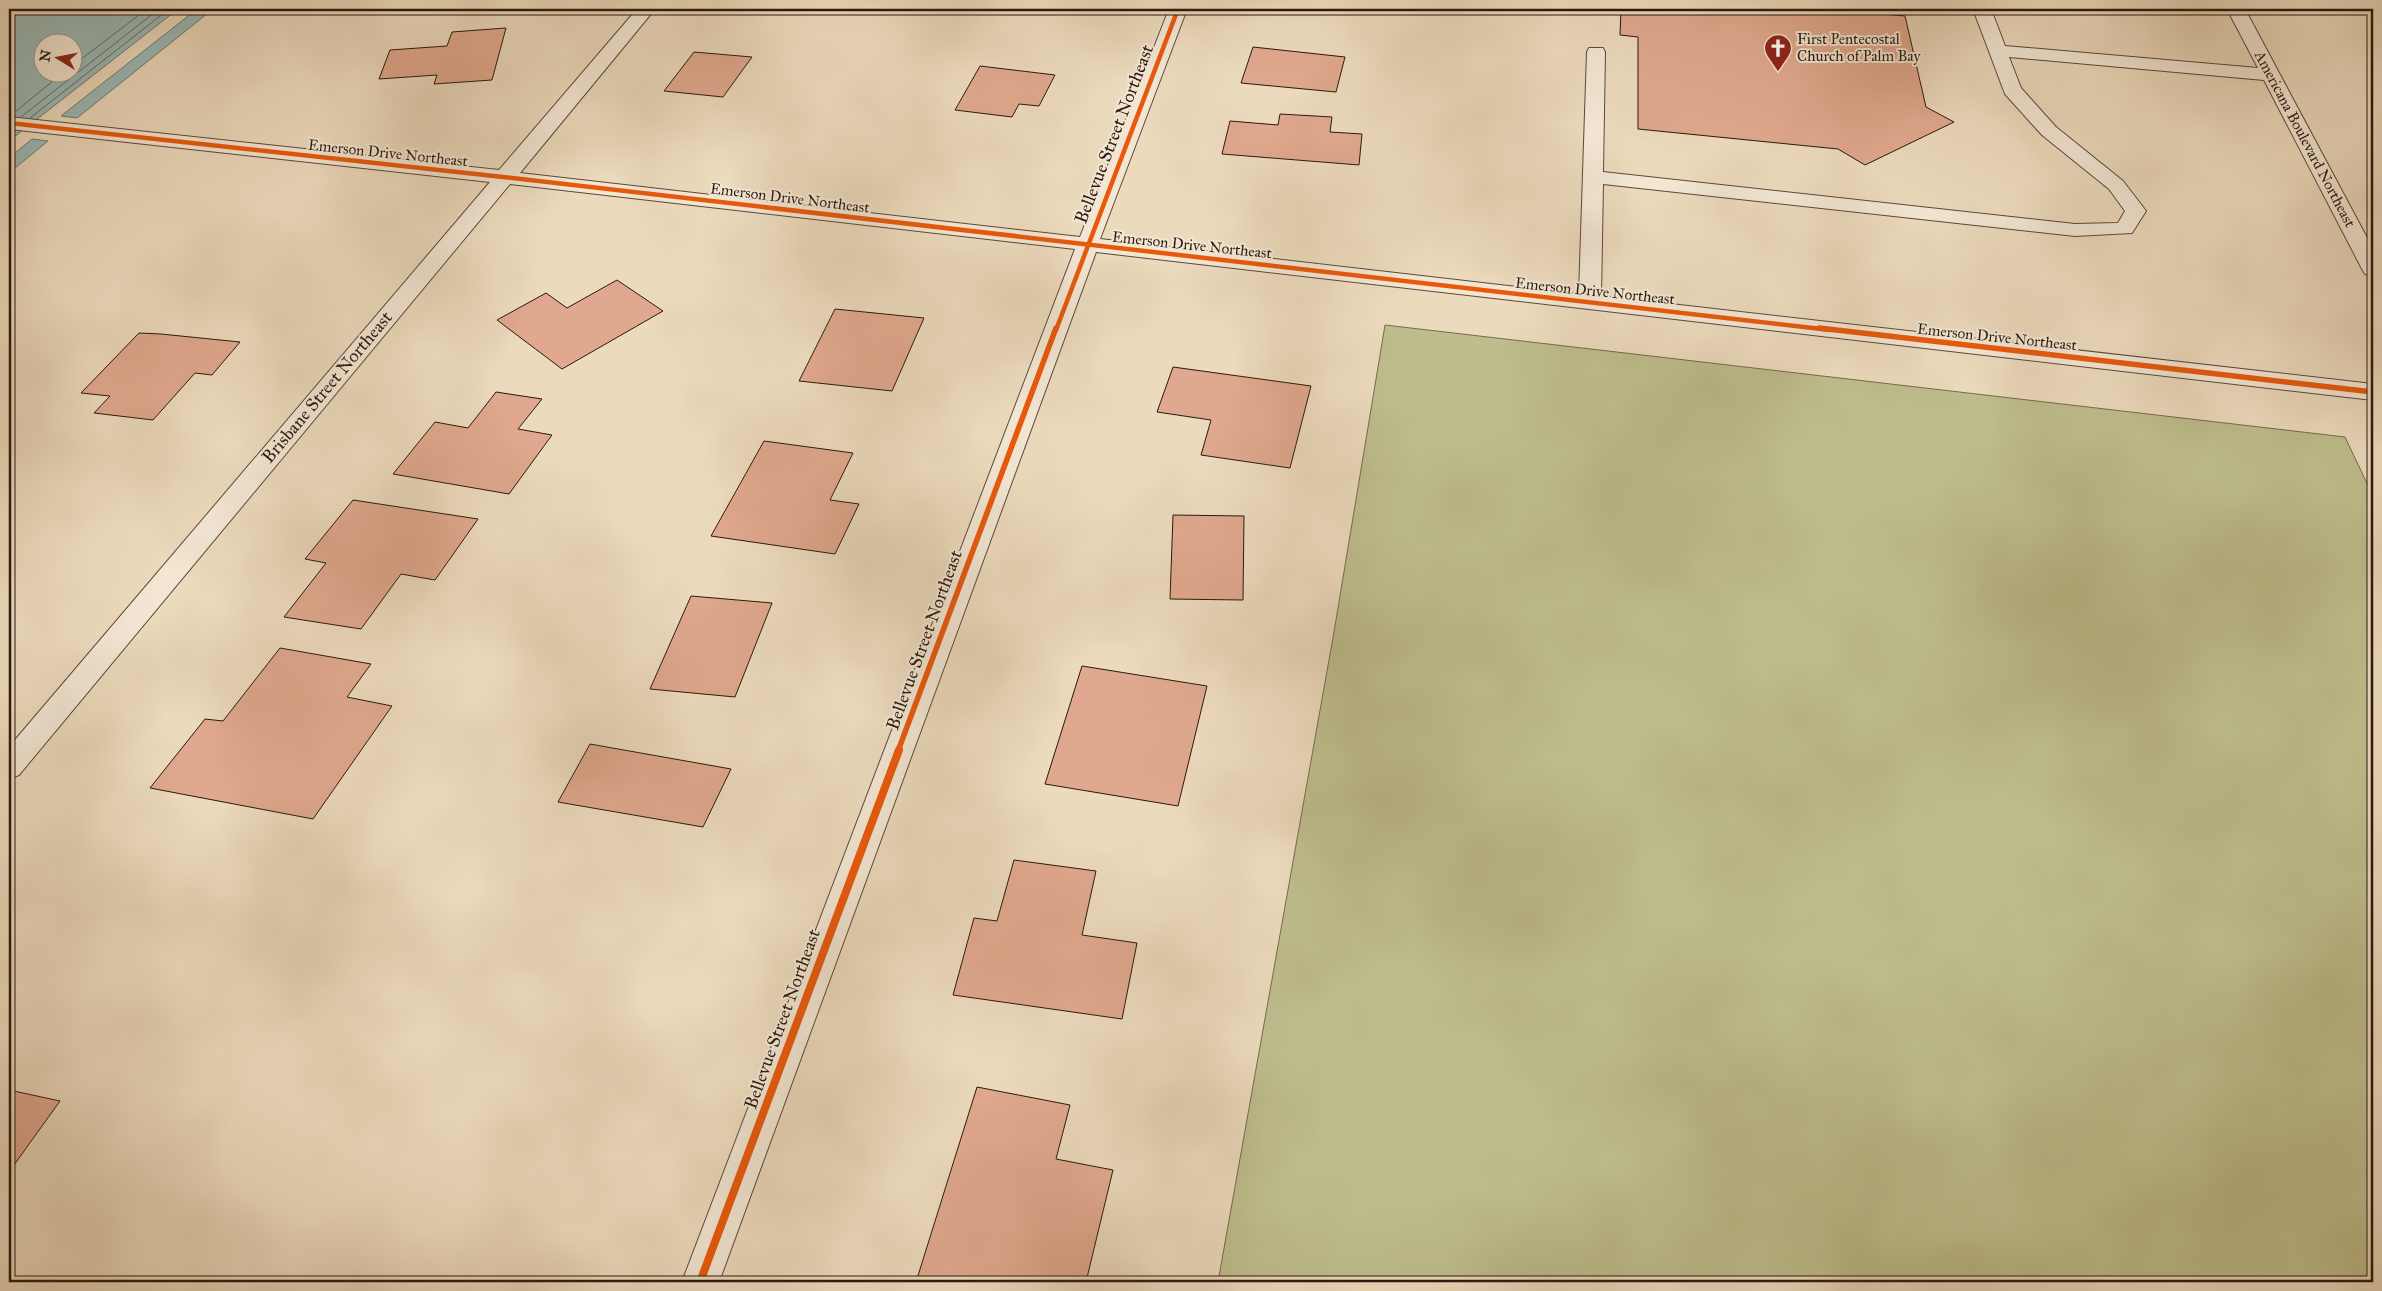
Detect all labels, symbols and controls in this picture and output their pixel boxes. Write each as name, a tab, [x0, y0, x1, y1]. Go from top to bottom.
place label: First Pentecostal Church of Palm Bay	[1797, 30, 1921, 65]
north arrow	[32, 32, 82, 82]
church icon: First Pentecostal Church of Palm Bay	[1763, 33, 1793, 72]
street label: Bellevue Street Northeast	[1070, 41, 1159, 227]
street label: Americana Boulevard Northeast	[2250, 47, 2360, 231]
text: N	[36, 48, 55, 63]
street label: Emerson Drive Northeast	[307, 136, 469, 170]
street label: Emerson Drive Northeast	[709, 179, 871, 217]
street label: Emerson Drive Northeast	[1111, 228, 1273, 262]
street label: Emerson Drive Northeast	[1514, 274, 1676, 308]
street label: Brisbane Street Northeast	[257, 306, 397, 467]
street label: Emerson Drive Northeast	[1916, 320, 2078, 354]
street label: Bellevue Street Northeast	[881, 546, 967, 733]
street label: Bellevue Street Northeast	[739, 925, 825, 1112]

